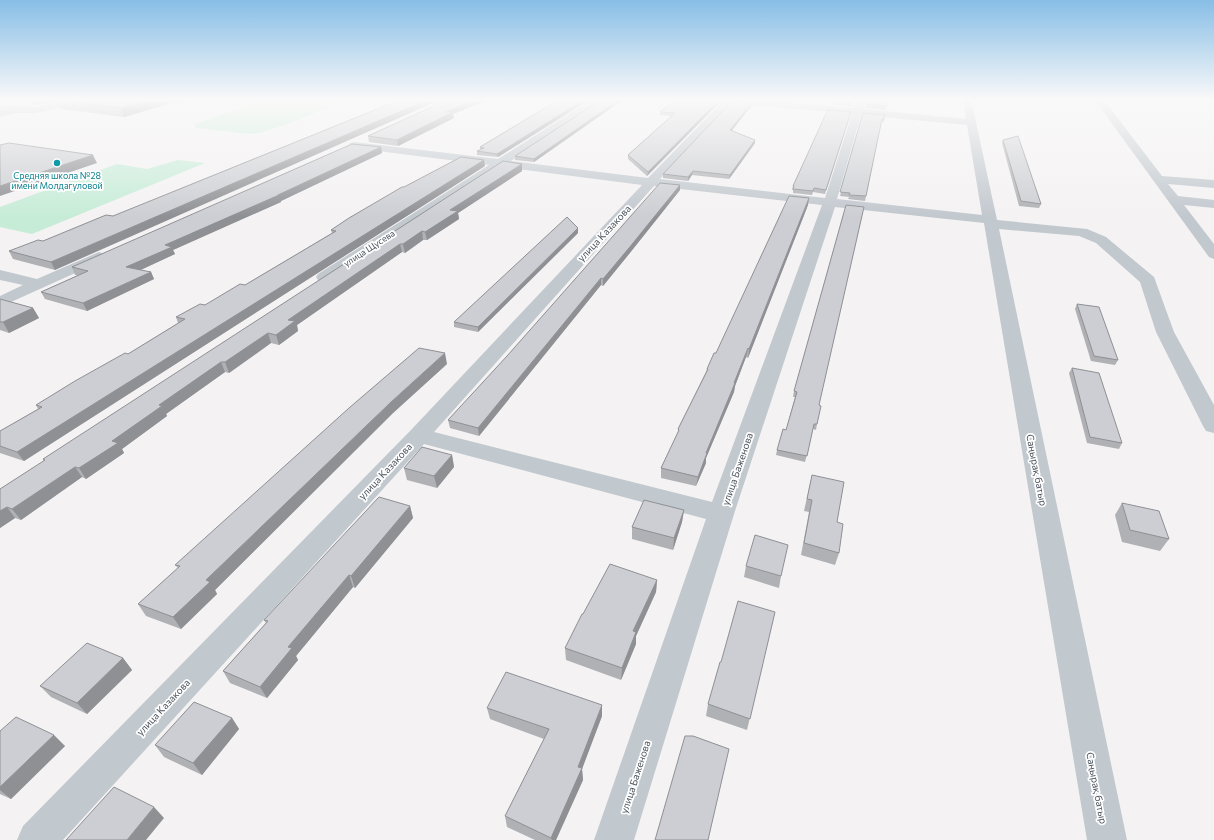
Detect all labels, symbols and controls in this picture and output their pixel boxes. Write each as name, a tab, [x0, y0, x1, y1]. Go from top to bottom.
marker: Средняя школа №28 имени Молдагуловой	[52, 158, 62, 168]
place label: Средняя школа №28 имени Молдагуловой	[11, 170, 103, 191]
street label: улица Казакова	[575, 202, 633, 264]
street label: улица Щусева	[341, 227, 397, 269]
street label: улица Баженова	[719, 431, 755, 507]
street label: Саңырақ батыр	[1024, 433, 1050, 507]
street label: улица Казакова	[356, 440, 414, 502]
street label: улица Казакова	[134, 676, 192, 738]
street label: улица Баженова	[618, 739, 652, 815]
street label: Саңырақ батыр	[1084, 751, 1110, 825]

